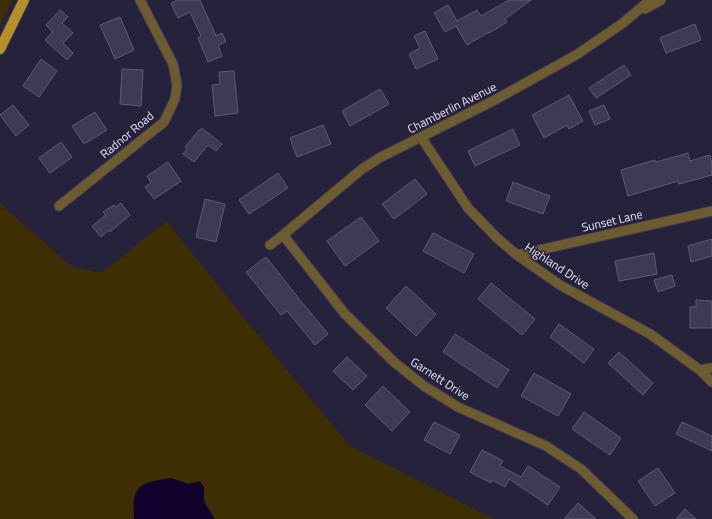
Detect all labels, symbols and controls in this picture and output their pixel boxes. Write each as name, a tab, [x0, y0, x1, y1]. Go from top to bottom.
street label: Chamberlin Avenue	[404, 77, 500, 138]
street label: Radnor Road	[96, 106, 158, 163]
street label: Sunset Lane	[580, 204, 644, 237]
street label: Highland Drive	[521, 238, 593, 294]
street label: Garnett Drive	[407, 352, 474, 405]

